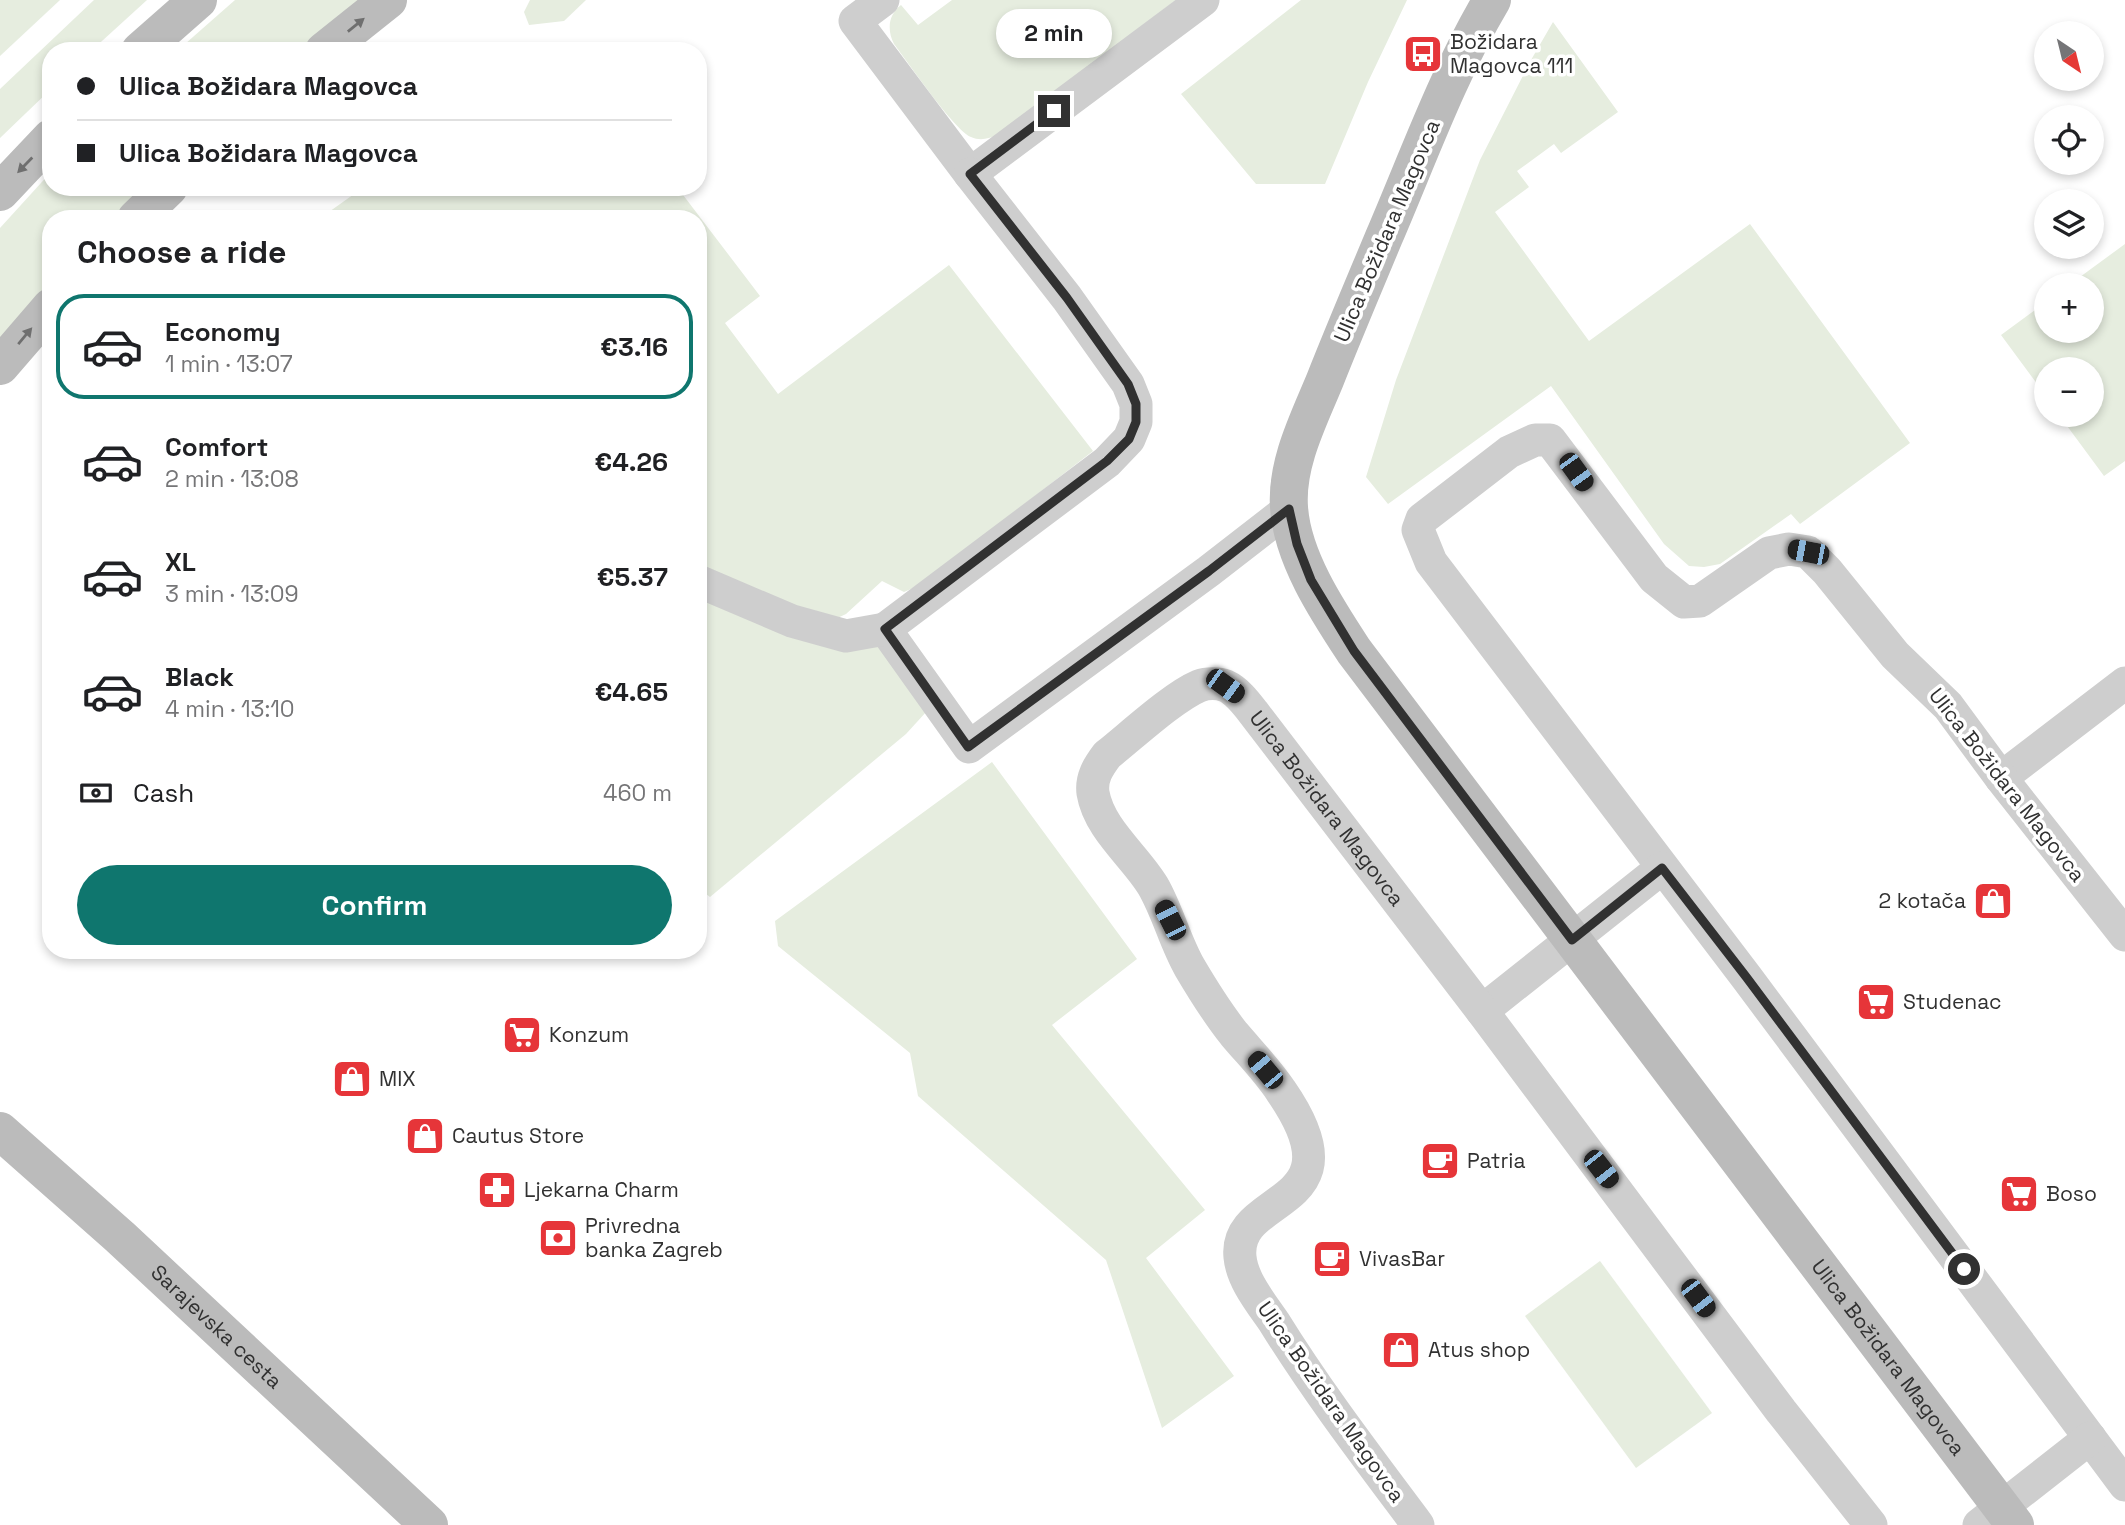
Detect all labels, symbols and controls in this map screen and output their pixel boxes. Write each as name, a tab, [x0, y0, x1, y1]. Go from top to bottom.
callout: 2 min	[996, 10, 1112, 58]
one-way arrow	[346, 18, 364, 33]
text: 2 min	[1024, 18, 1084, 48]
north arrow	[2034, 21, 2104, 91]
map controls	[2034, 21, 2104, 427]
place label: Božidara Magovca 111	[1450, 28, 1573, 79]
bus stop icon: Božidara Magovca 111	[1402, 33, 1444, 75]
text: Ulica Božidara Magovca	[119, 69, 418, 103]
route end	[1038, 95, 1070, 127]
button: locate	[2034, 105, 2104, 175]
street label: Ulica Božidara Magovca	[1327, 116, 1446, 346]
text: Ulica Božidara Magovca	[119, 136, 418, 170]
one-way arrow	[18, 156, 34, 173]
button: layers	[2034, 189, 2104, 259]
text: Choose a ride	[77, 232, 287, 272]
button: +	[2034, 273, 2104, 343]
icon: car	[81, 315, 144, 378]
text: Economy	[165, 315, 281, 349]
one-way arrow	[17, 327, 32, 344]
text: €3.16	[600, 330, 668, 364]
text: 1 min · 13:07	[165, 349, 293, 379]
button: −	[2034, 357, 2104, 427]
icon: car	[81, 430, 144, 493]
text: Comfort	[165, 430, 268, 464]
text: €4.26	[595, 445, 668, 479]
car	[1556, 449, 1597, 495]
text: 2 min · 13:08	[165, 464, 299, 494]
car	[1786, 538, 1831, 566]
icon: car	[81, 545, 144, 608]
text: XL	[165, 545, 196, 579]
text: €5.37	[597, 560, 668, 594]
text: 3 min · 13:09	[165, 579, 299, 609]
icon: car	[81, 660, 144, 723]
text: Black	[165, 660, 234, 694]
car	[1202, 665, 1249, 707]
text: €4.65	[595, 675, 668, 709]
street label: Ulica Božidara Magovca	[1923, 682, 2092, 887]
text: 4 min · 13:10	[165, 694, 295, 724]
street label: Ulica Božidara Magovca	[1244, 705, 1411, 911]
icon: cash	[77, 774, 115, 812]
text: Cash	[133, 776, 194, 810]
text: 460 m	[603, 778, 672, 808]
button: Confirm	[77, 865, 672, 945]
shop icon: 2 kotača	[1972, 880, 2014, 922]
place label: 2 kotača	[1879, 887, 1966, 914]
car	[1152, 897, 1189, 943]
supermarket icon: Studenac	[1855, 981, 1897, 1023]
place label: Studenac	[1903, 988, 2002, 1015]
supermarket icon: Konzum	[501, 1014, 543, 1056]
place label: Konzum	[549, 1021, 629, 1048]
car	[1244, 1047, 1287, 1093]
shop icon: MIX	[331, 1058, 373, 1100]
place label: MIX	[379, 1065, 416, 1092]
shop icon: Cautus Store	[404, 1115, 446, 1157]
place label: Cautus Store	[452, 1122, 584, 1149]
cafe icon: Patria	[1419, 1140, 1461, 1182]
car	[1580, 1146, 1623, 1192]
place label: Patria	[1467, 1147, 1526, 1174]
pharmacy icon: Ljekarna Charm	[476, 1169, 518, 1211]
supermarket icon: Boso	[1998, 1173, 2040, 1215]
place label: Ljekarna Charm	[524, 1176, 679, 1203]
place label: Boso	[2046, 1180, 2097, 1207]
place label: Privredna banka Zagreb	[585, 1212, 723, 1263]
bank icon: Privredna banka Zagreb	[537, 1217, 579, 1259]
cafe icon: VivasBar	[1311, 1238, 1353, 1280]
place label: VivasBar	[1359, 1245, 1445, 1272]
route start	[1948, 1253, 1980, 1285]
street label: Ulica Božidara Magovca	[1806, 1254, 1972, 1461]
street label: Sarajevska cesta	[145, 1259, 288, 1394]
car	[1677, 1275, 1720, 1321]
street label: Ulica Božidara Magovca	[1252, 1296, 1411, 1507]
shop icon: Atus shop	[1380, 1329, 1422, 1371]
place label: Atus shop	[1428, 1336, 1530, 1363]

